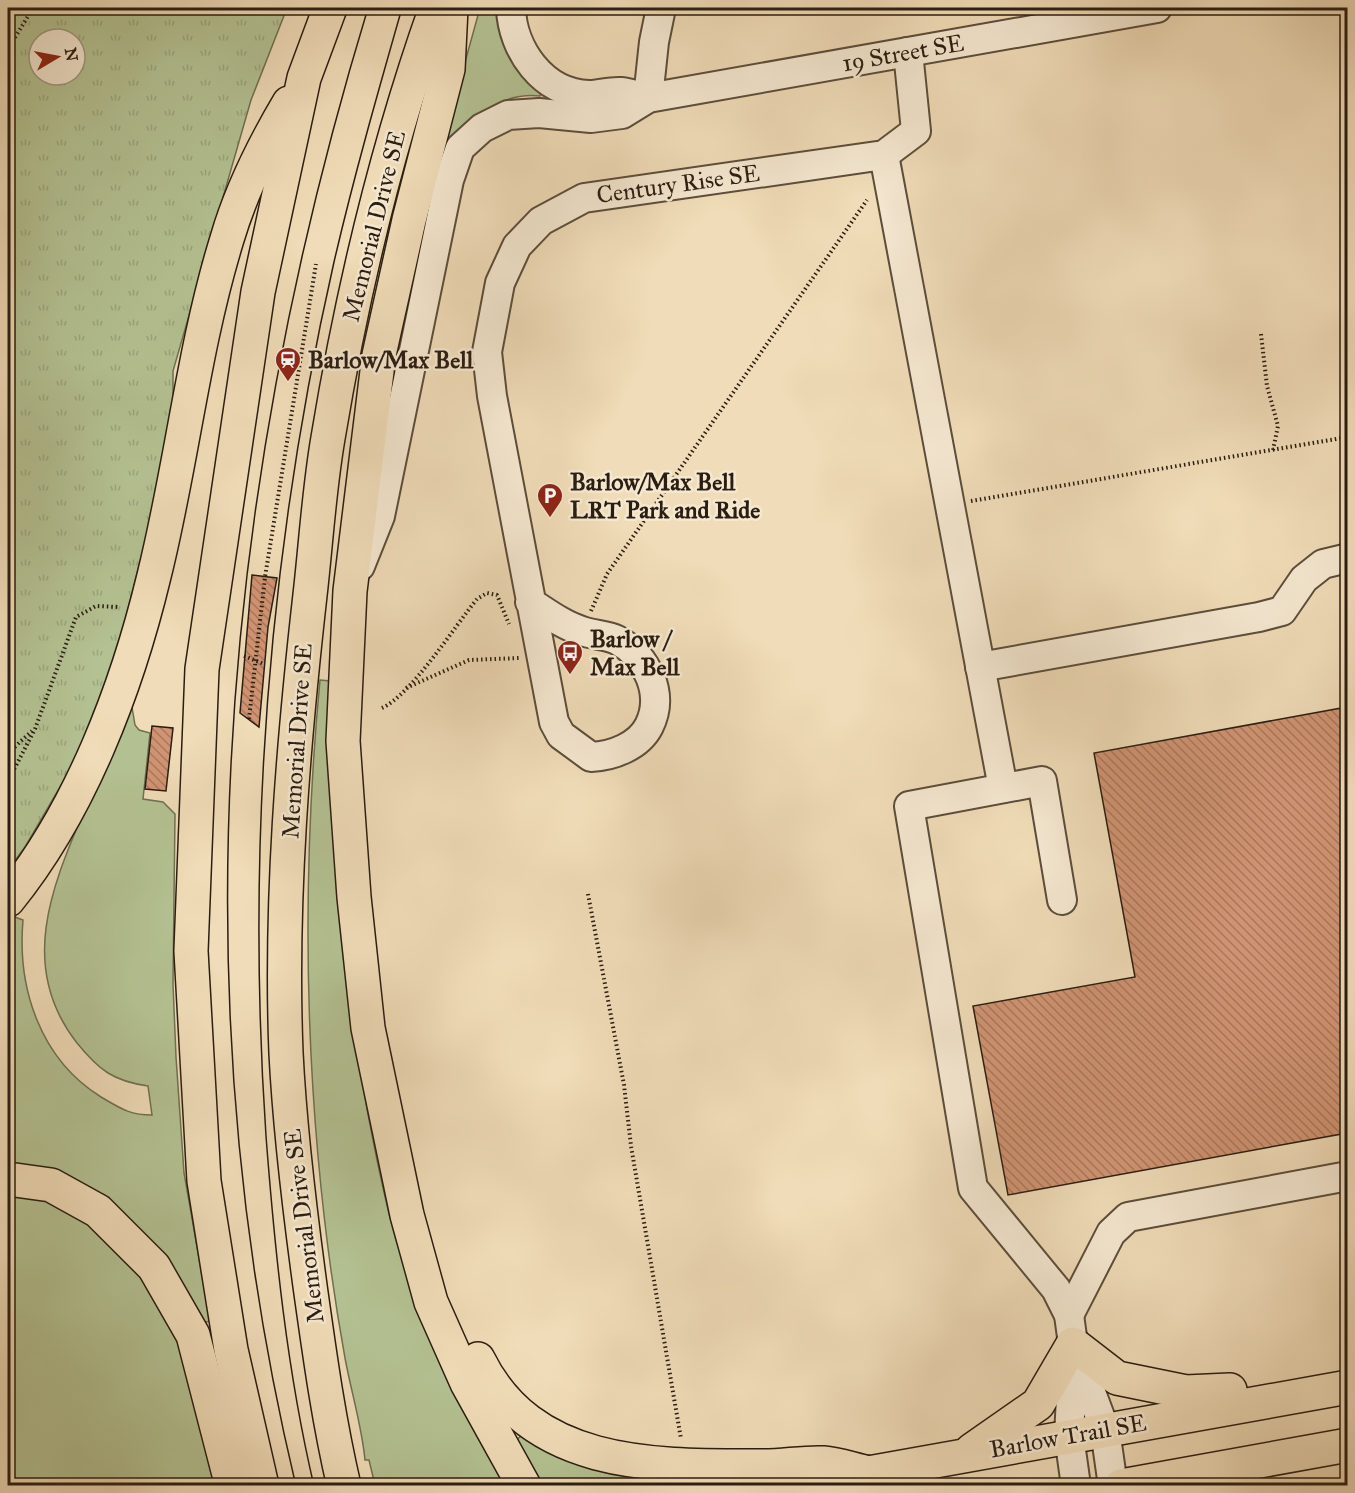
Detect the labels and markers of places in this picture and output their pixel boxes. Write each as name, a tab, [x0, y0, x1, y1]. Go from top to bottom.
station icon: Barlow/Max Bell	[273, 345, 303, 383]
place label: Barlow/Max Bell	[308, 345, 474, 375]
place label: Barlow/Max Bell LRT Park and Ride	[570, 467, 760, 525]
parking icon: Barlow/Max Bell LRT Park and Ride	[535, 481, 565, 519]
place label: Barlow / Max Bell	[590, 624, 680, 682]
bus stop icon: Barlow / Max Bell	[555, 638, 585, 676]

